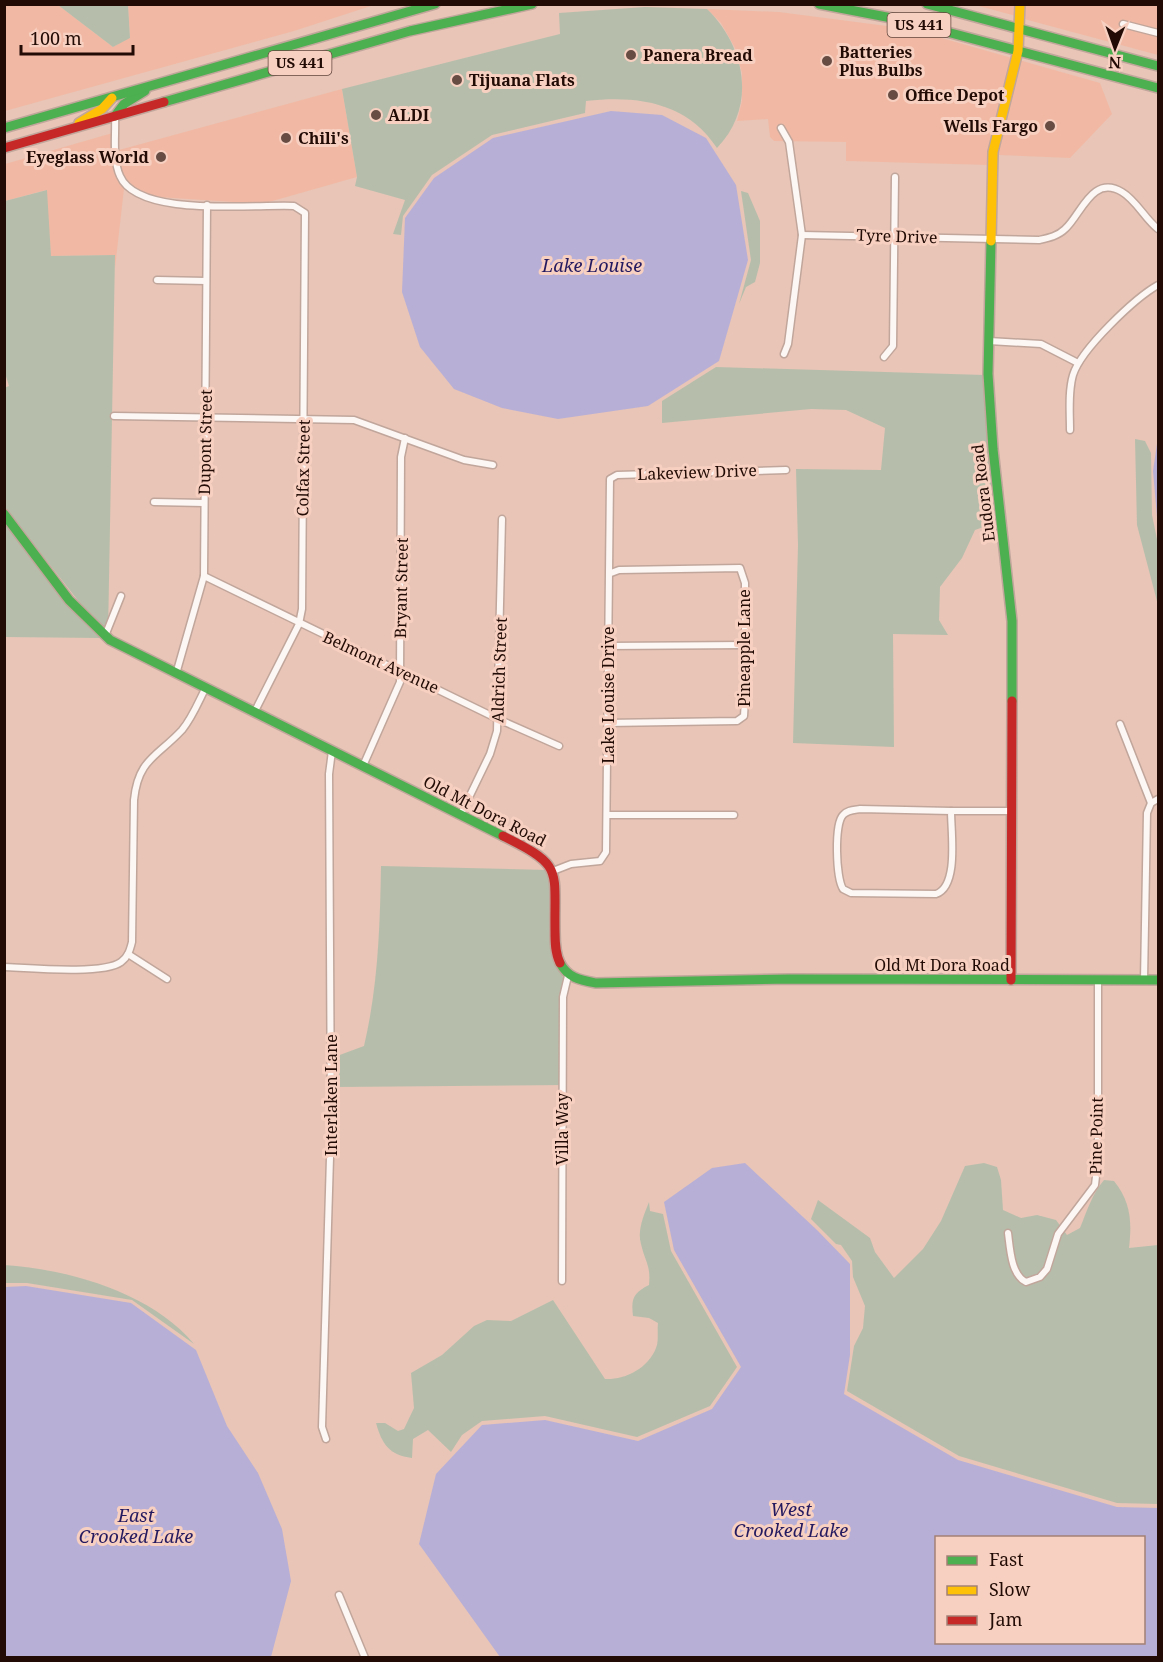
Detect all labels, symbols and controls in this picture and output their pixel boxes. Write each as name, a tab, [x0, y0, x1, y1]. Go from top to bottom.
road number: US 441	[888, 13, 950, 37]
scale bar	[21, 18, 134, 56]
north arrow	[1085, 18, 1145, 78]
text: 100 m	[30, 26, 82, 50]
place label: Batteries Plus Bulbs	[839, 41, 923, 81]
place label: Panera Bread	[643, 44, 753, 66]
marker: Panera Bread	[624, 48, 638, 62]
road number: US 441	[268, 51, 332, 75]
text: N	[1108, 52, 1121, 74]
marker: Batteries Plus Bulbs	[820, 54, 834, 68]
place label: Tijuana Flats	[469, 69, 575, 91]
marker: Tijuana Flats	[450, 73, 464, 87]
place label: Office Depot	[905, 84, 1005, 106]
marker: Office Depot	[886, 88, 900, 102]
place label: ALDI	[388, 104, 429, 126]
marker: ALDI	[369, 108, 383, 122]
place label: Wells Fargo	[944, 115, 1038, 137]
marker: Wells Fargo	[1043, 119, 1057, 133]
place label: Chili's	[298, 127, 349, 149]
marker: Chili's	[279, 131, 293, 145]
place label: Eyeglass World	[26, 146, 150, 168]
marker: Eyeglass World	[154, 150, 168, 164]
street label: Tyre Drive	[856, 224, 938, 248]
water label: Lake Louise	[541, 253, 642, 277]
street label: Dupont Street	[193, 389, 217, 495]
street label: Colfax Street	[291, 419, 315, 517]
street label: Eudora Road	[966, 443, 1000, 543]
street label: Lakeview Drive	[637, 459, 757, 485]
street label: Bryant Street	[389, 537, 413, 639]
street label: Pineapple Lane	[733, 589, 755, 707]
street label: Aldrich Street	[486, 617, 512, 723]
street label: Belmont Avenue	[319, 625, 443, 699]
street label: Lake Louise Drive	[597, 626, 619, 764]
street label: Old Mt Dora Road	[420, 770, 550, 852]
street label: Old Mt Dora Road	[874, 954, 1010, 976]
street label: Interlaken Lane	[320, 1034, 342, 1156]
street label: Villa Way	[551, 1092, 573, 1165]
street label: Pine Point	[1084, 1097, 1108, 1175]
water label: West Crooked Lake	[734, 1497, 848, 1542]
water label: East Crooked Lake	[79, 1503, 193, 1548]
legend	[935, 1536, 1145, 1644]
text: Fast	[989, 1547, 1024, 1571]
text: Slow	[989, 1577, 1031, 1601]
text: Jam	[988, 1607, 1023, 1631]

